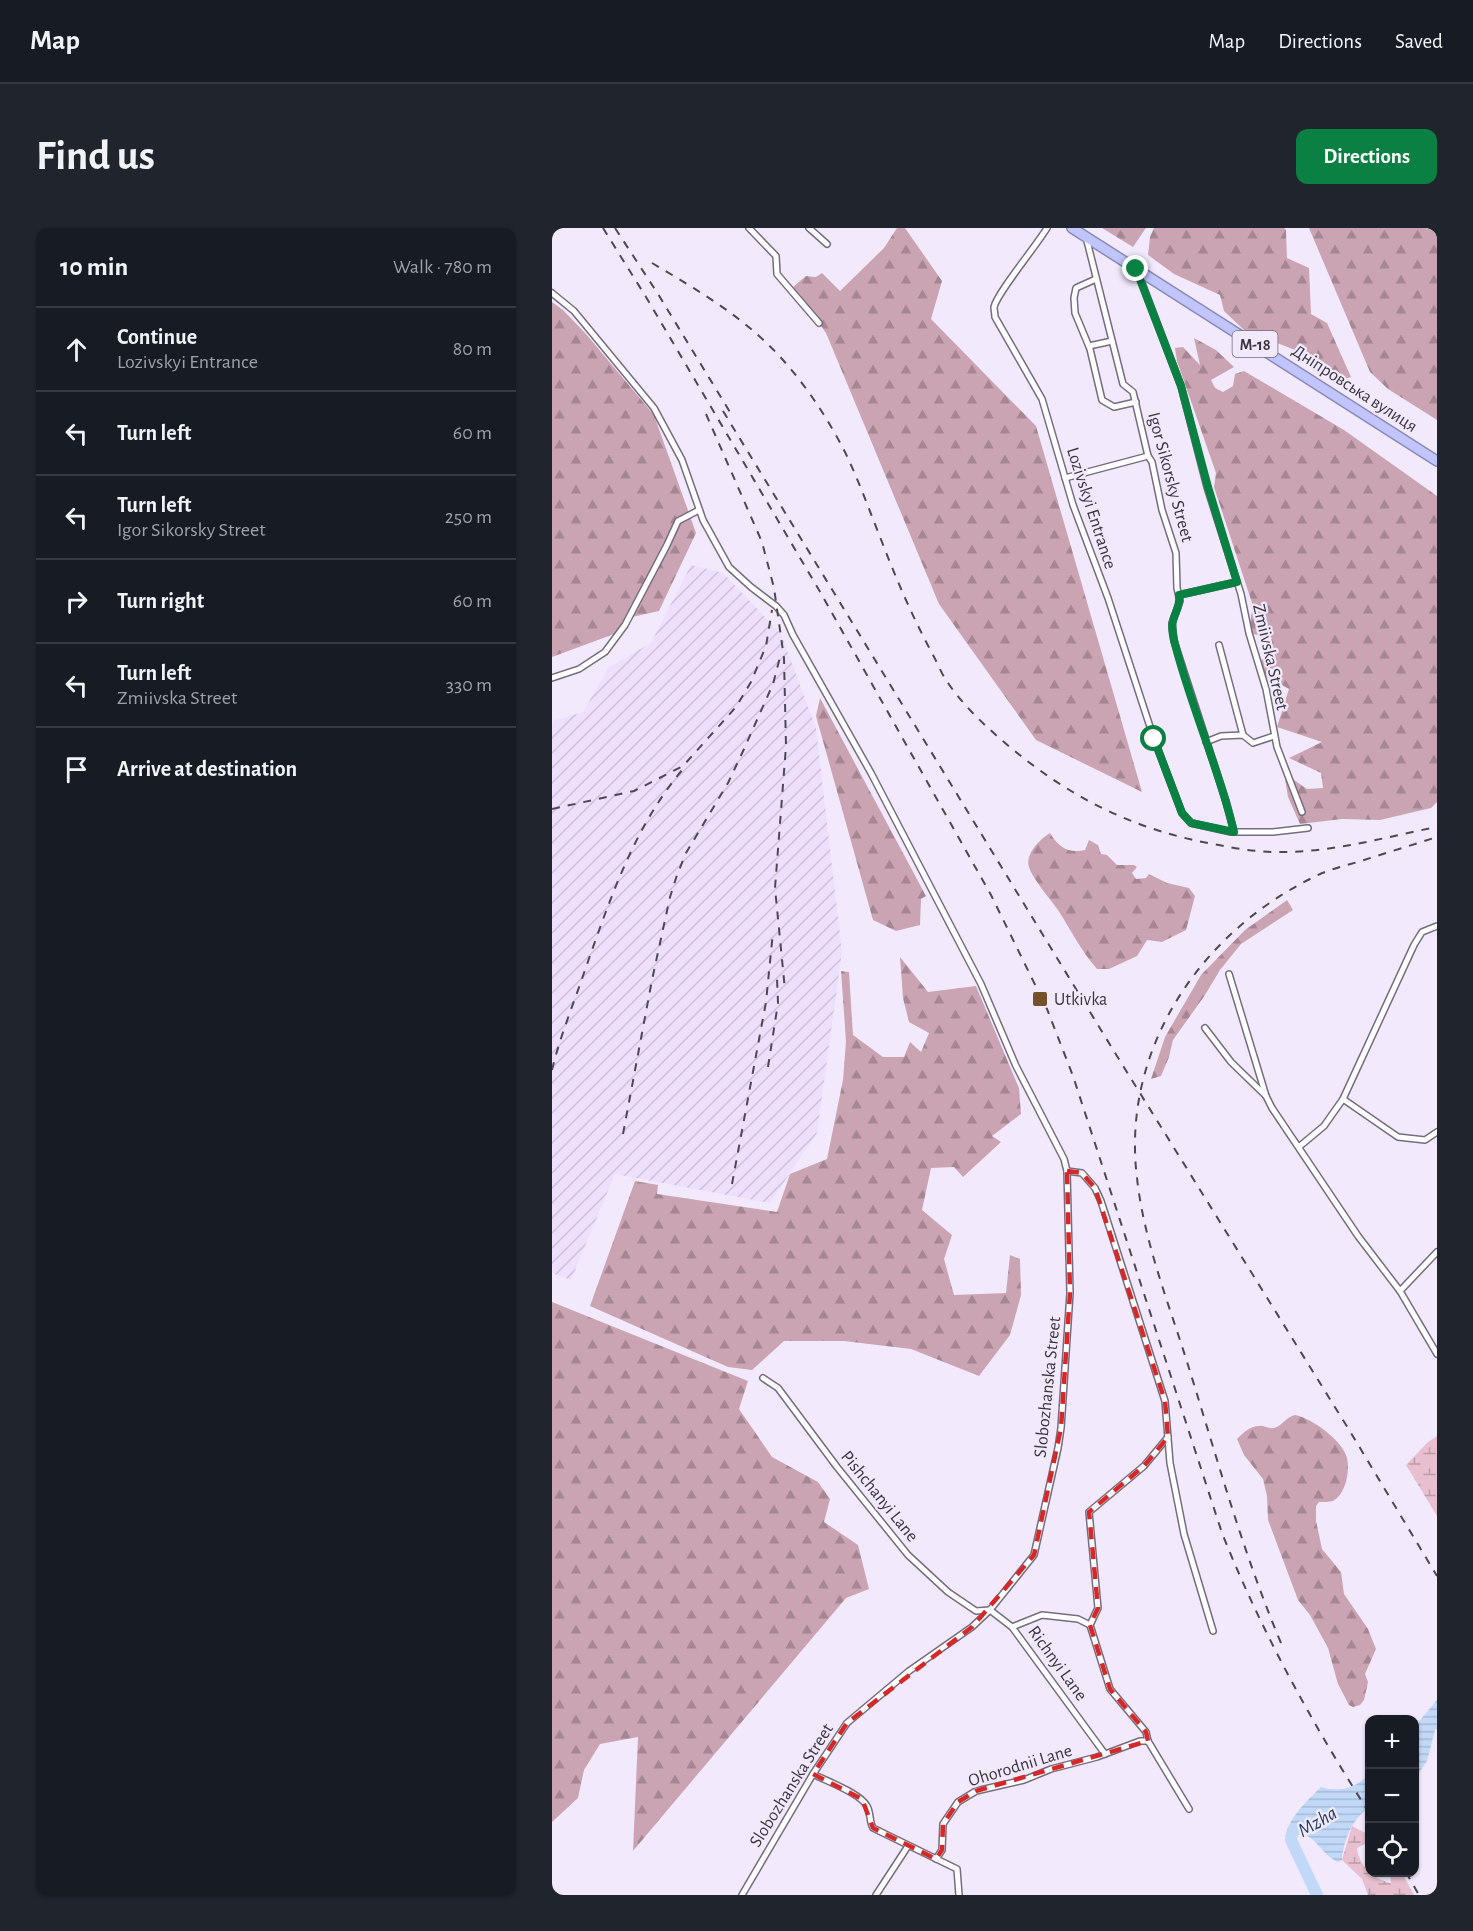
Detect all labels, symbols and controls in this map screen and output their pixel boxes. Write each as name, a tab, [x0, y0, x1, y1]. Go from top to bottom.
text: Map	[30, 27, 80, 55]
text: Map	[1209, 31, 1245, 52]
text: Directions	[1278, 31, 1362, 52]
text: Saved	[1395, 31, 1443, 52]
button: Directions	[1296, 129, 1437, 184]
text: Find us	[36, 135, 155, 177]
text: 10 min	[60, 254, 128, 280]
route end	[1122, 255, 1148, 281]
text: Walk · 780 m	[393, 257, 492, 277]
text: Continue	[117, 326, 197, 348]
road number: М-18	[1232, 331, 1278, 357]
icon: ahead	[60, 333, 93, 366]
text: 80 m	[453, 339, 492, 359]
street label: Дніпровська вулиця	[1289, 342, 1420, 436]
text: Lozivskyi Entrance	[117, 352, 258, 372]
street label: Igor Sikorsky Street	[1144, 410, 1196, 544]
icon: left	[60, 417, 93, 450]
text: Turn left	[117, 422, 191, 444]
text: 60 m	[453, 423, 492, 443]
street label: Lozivskyi Entrance	[1063, 445, 1119, 571]
text: Turn left	[117, 494, 191, 516]
icon: left	[60, 501, 93, 534]
text: 250 m	[445, 507, 492, 527]
text: Igor Sikorsky Street	[117, 520, 266, 540]
icon: right	[60, 585, 93, 618]
text: Turn right	[117, 590, 204, 612]
text: 60 m	[453, 591, 492, 611]
street label: Zmiivska Street	[1249, 602, 1291, 712]
text: Turn left	[117, 662, 191, 684]
icon: left	[60, 669, 93, 702]
text: 330 m	[446, 675, 492, 695]
text: Zmiivska Street	[117, 688, 237, 708]
route start	[1140, 725, 1166, 751]
icon: arrive	[60, 753, 93, 786]
text: Arrive at destination	[117, 758, 297, 780]
marker: Utkivka	[1031, 990, 1049, 1008]
place label: Utkivka	[1054, 991, 1107, 1009]
street label: Slobozhanska Street	[1032, 1315, 1064, 1459]
street label: Pishchanyi Lane	[837, 1448, 921, 1546]
street label: Richnyi Lane	[1024, 1623, 1090, 1704]
map controls	[1365, 1715, 1419, 1877]
button: +	[1365, 1715, 1419, 1769]
street label: Slobozhanska Street	[747, 1720, 837, 1850]
street label: Ohorodnii Lane	[966, 1742, 1074, 1790]
button: −	[1365, 1769, 1419, 1823]
water label: Mzha	[1295, 1803, 1340, 1841]
button: locate	[1365, 1823, 1419, 1877]

